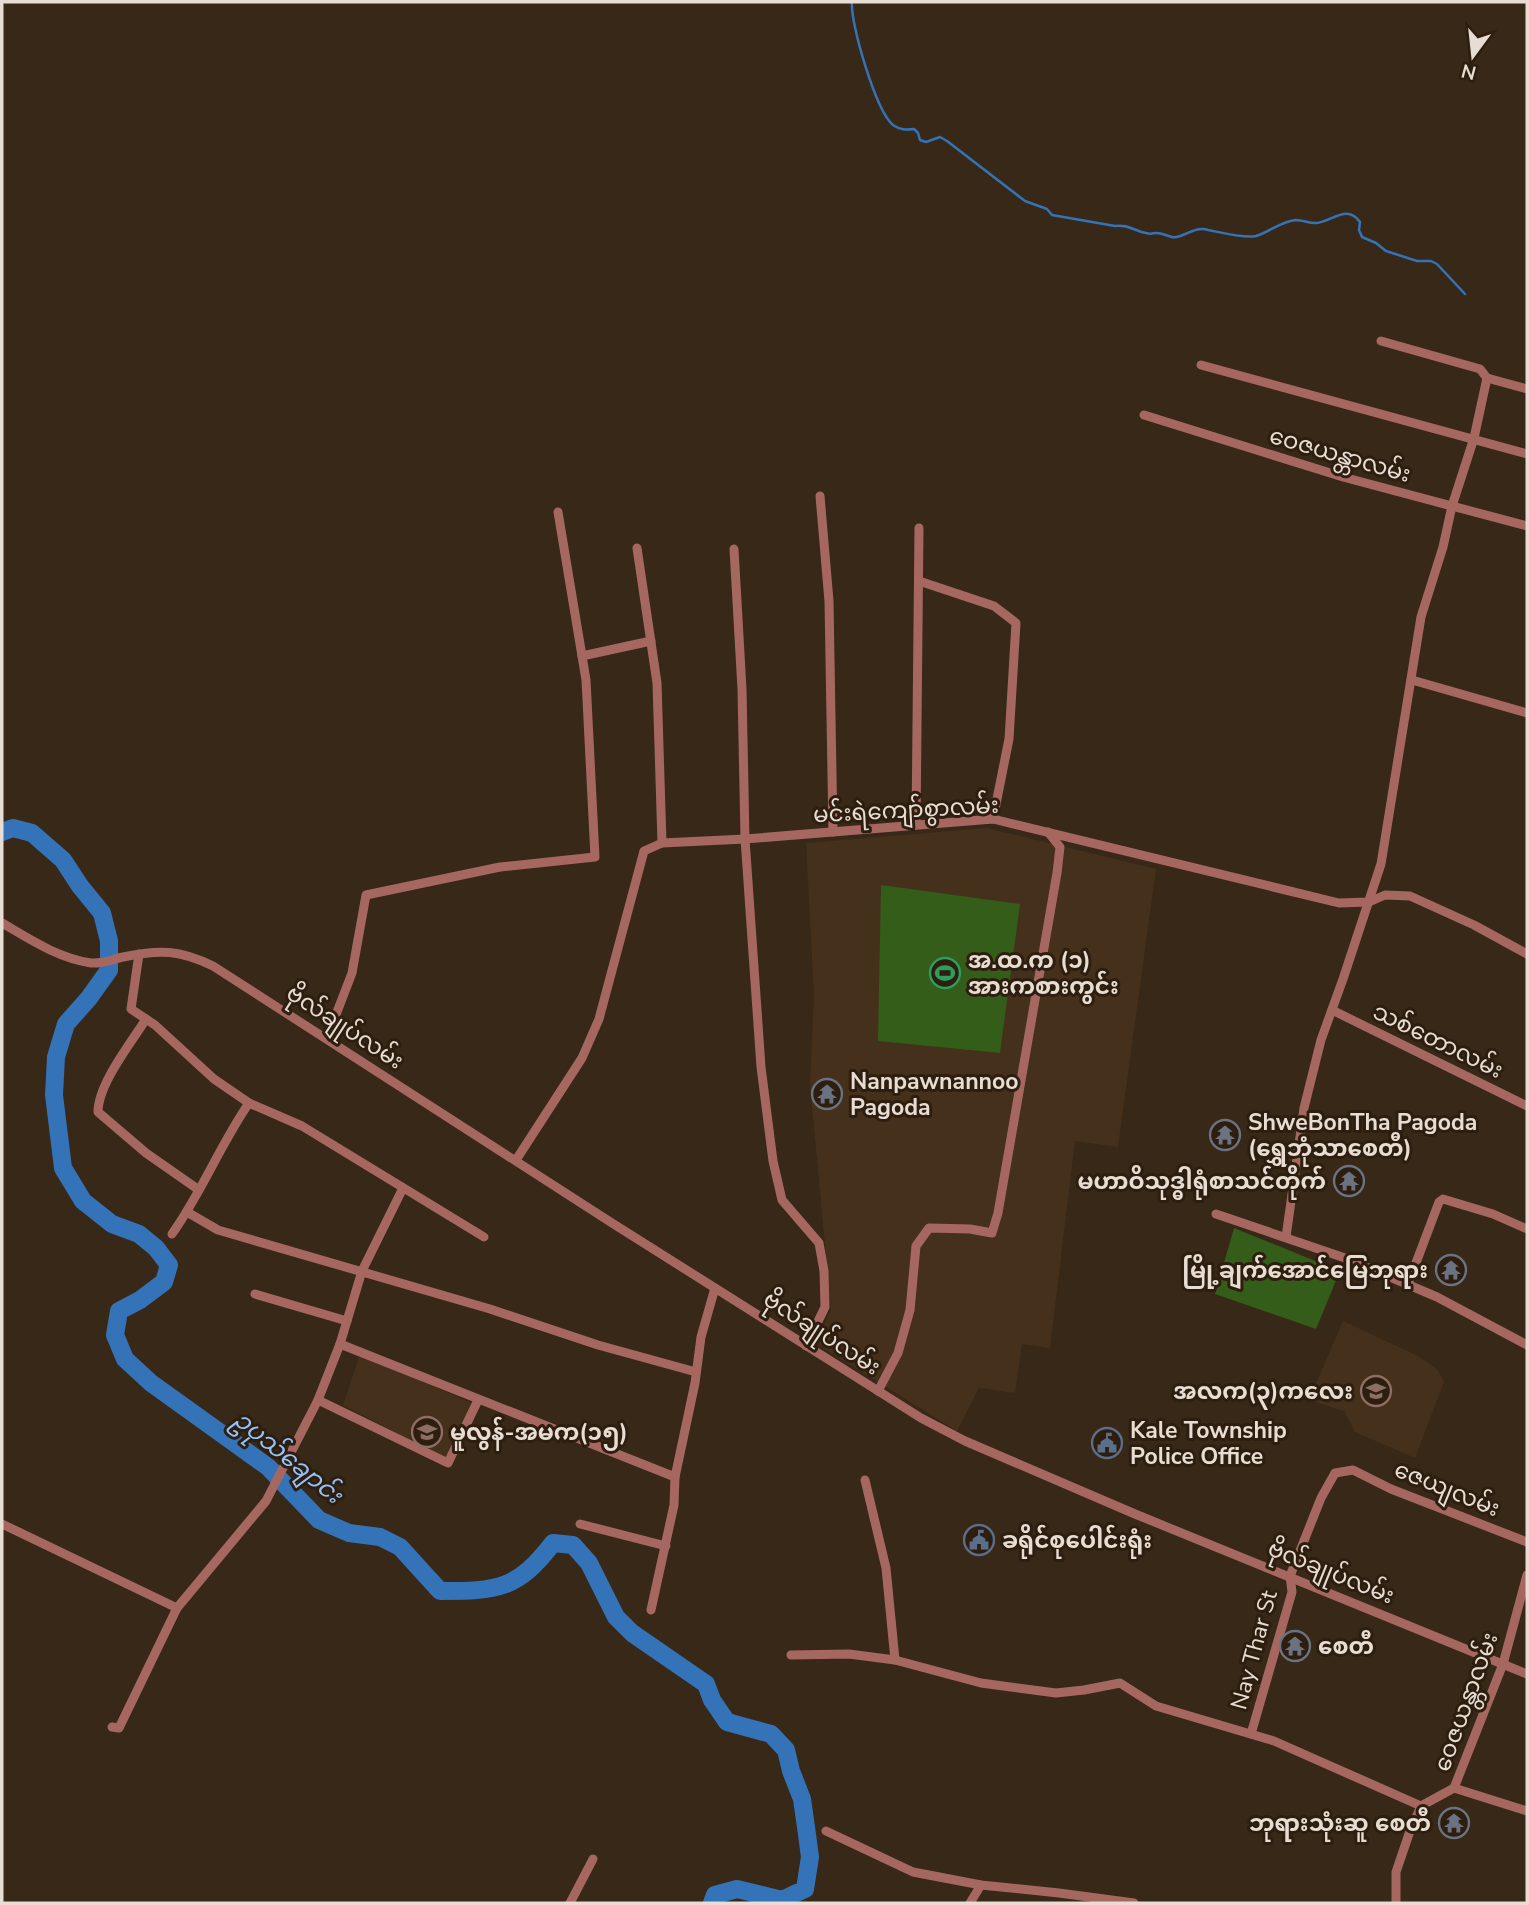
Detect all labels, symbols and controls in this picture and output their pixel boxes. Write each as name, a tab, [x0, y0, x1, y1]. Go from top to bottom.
north arrow	[1438, 21, 1508, 91]
text: N	[1459, 57, 1479, 86]
street label: ဝေဇယန္တာလမ်း	[1265, 419, 1415, 493]
street label: မင်းရဲကျော်စွာလမ်း	[812, 789, 1000, 833]
place label: အ.ထ.က (၁) အားကစားကွင်း	[968, 945, 1119, 1004]
sports icon: အ.ထ.က (၁) အားကစားကွင်း	[928, 956, 962, 990]
street label: ဗိုလ်ချုပ်လမ်း	[279, 977, 410, 1079]
street label: သစ်တောလမ်း	[1368, 995, 1509, 1086]
place label: Nanpawnannoo Pagoda	[850, 1066, 1019, 1123]
temple icon: Nanpawnannoo Pagoda	[810, 1077, 844, 1111]
place label: ShweBonTha Pagoda (ရွှေဘုံသာစေတီ)	[1248, 1107, 1477, 1167]
temple icon: ShweBonTha Pagoda (ရွှေဘုံသာစေတီ)	[1208, 1118, 1242, 1152]
temple icon: မဟာဝိသုဒ္ဓါရုံစာသင်တိုက်	[1332, 1164, 1366, 1198]
place label: မဟာဝိသုဒ္ဓါရုံစာသင်တိုက်	[1077, 1165, 1326, 1200]
temple icon: မြို့ချက်အောင်မြေဘုရား	[1434, 1253, 1468, 1287]
place label: မြို့ချက်အောင်မြေဘုရား	[1182, 1254, 1428, 1290]
street label: ဗိုလ်ချုပ်လမ်း	[756, 1283, 887, 1385]
school or university icon: အလက(၃)ကလေး	[1359, 1374, 1393, 1408]
place label: အလက(၃)ကလေး	[1173, 1376, 1353, 1410]
water label: ဥပုသ်ချောင်း	[224, 1403, 351, 1515]
school or university icon: မူလွန်-အမက(၁၅)	[410, 1415, 444, 1449]
place label: Kale Township Police Office	[1130, 1415, 1287, 1472]
place label: မူလွန်-အမက(၁၅)	[450, 1416, 628, 1451]
public building icon: Kale Township Police Office	[1090, 1426, 1124, 1460]
street label: ဇေယျလမ်း	[1389, 1453, 1505, 1527]
public building icon: ခရိုင်စုပေါင်းရုံး	[962, 1523, 996, 1557]
place label: ခရိုင်စုပေါင်းရုံး	[1002, 1524, 1152, 1559]
street label: ဗိုလ်ချုပ်လမ်း	[1262, 1532, 1399, 1614]
street label: Nay Thar St	[1223, 1586, 1285, 1713]
street label: ဝေဇယန္တာလမ်း	[1426, 1628, 1508, 1777]
temple icon: စေတီ	[1278, 1629, 1312, 1663]
place label: စေတီ	[1318, 1630, 1374, 1662]
temple icon: ဘုရားသုံးဆူ စေတီ	[1437, 1806, 1471, 1840]
place label: ဘုရားသုံးဆူ စေတီ	[1249, 1807, 1431, 1842]

